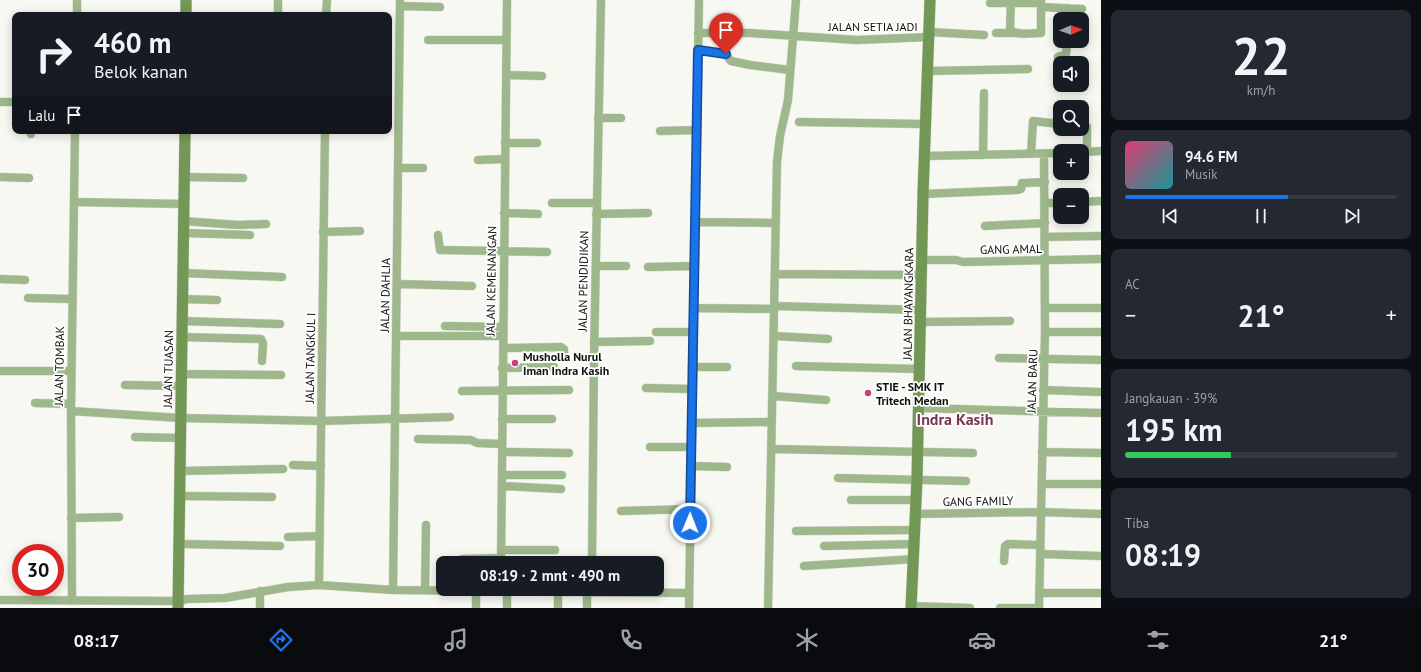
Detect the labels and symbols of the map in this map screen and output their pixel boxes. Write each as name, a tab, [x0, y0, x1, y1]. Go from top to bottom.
north arrow	[1053, 12, 1089, 48]
pin	[709, 13, 743, 54]
street label: JALAN SETIA JADI	[827, 19, 918, 34]
street label: JALAN KEMENANGAN	[483, 226, 499, 337]
street label: JALAN PENDIDIKAN	[575, 230, 591, 333]
street label: GANG AMAL	[980, 241, 1042, 257]
street label: JALAN BHAYANGKARA	[900, 248, 916, 361]
street label: JALAN DAHLIA	[377, 258, 393, 333]
street label: JALAN TANGKUL I	[302, 313, 318, 404]
street label: JALAN TOMBAK	[51, 326, 67, 407]
street label: JALAN TUASAN	[160, 330, 176, 409]
place label: Musholla Nurul Iman Indra Kasih	[523, 349, 609, 378]
street label: JALAN BARU	[1023, 349, 1041, 414]
marker: Musholla Nurul Iman Indra Kasih	[510, 358, 520, 368]
place label: STIE - SMK IT Tritech Medan	[876, 379, 949, 408]
marker: STIE - SMK IT Tritech Medan	[863, 388, 873, 398]
district label: Indra Kasih	[917, 409, 993, 429]
street label: GANG FAMILY	[942, 493, 1014, 509]
position arrow	[669, 502, 711, 544]
speed limit sign: 30	[12, 544, 64, 596]

